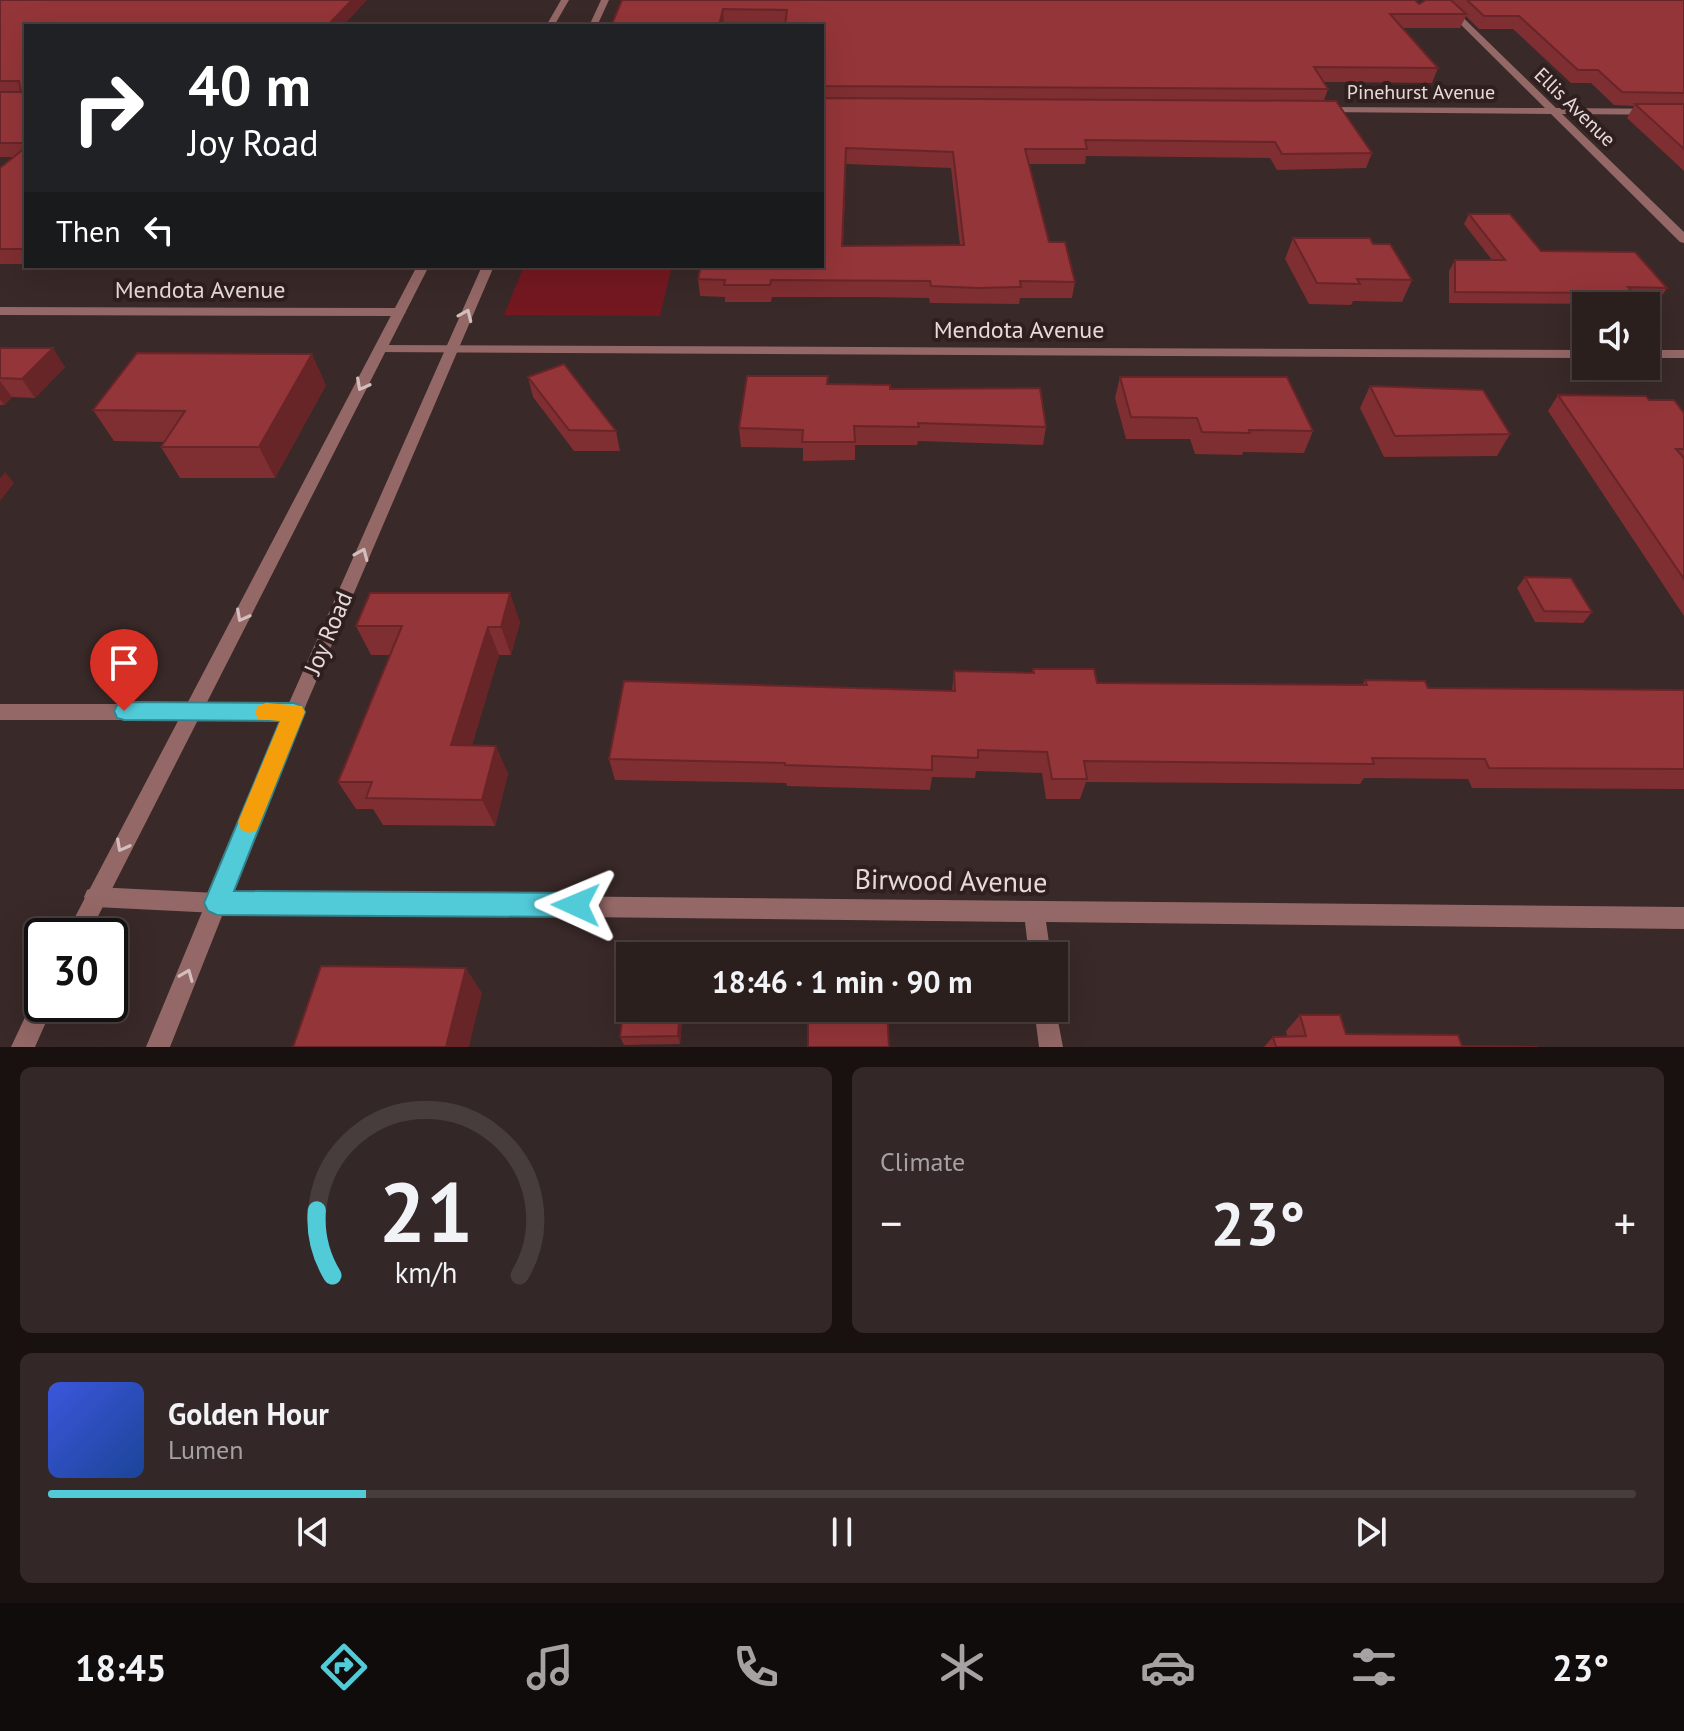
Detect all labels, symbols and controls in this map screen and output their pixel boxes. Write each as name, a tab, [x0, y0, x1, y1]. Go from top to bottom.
text: 40 m	[188, 49, 311, 121]
icon: right	[56, 56, 160, 160]
street label: Ellis Avenue	[1529, 62, 1621, 152]
street label: Pinehurst Avenue	[1347, 79, 1495, 105]
text: Joy Road	[188, 119, 319, 166]
icon: left	[137, 208, 181, 252]
text: Then	[56, 211, 121, 250]
street label: Mendota Avenue	[115, 274, 285, 305]
map controls	[1572, 292, 1660, 380]
button: sound	[1572, 292, 1660, 380]
one-way arrow	[456, 309, 472, 324]
street label: Mendota Avenue	[934, 314, 1104, 345]
one-way arrow	[357, 377, 372, 392]
one-way arrow	[353, 548, 369, 562]
street label: Joy Road	[296, 587, 359, 680]
one-way arrow	[237, 608, 252, 622]
pin	[90, 629, 158, 711]
icon: arrive	[102, 641, 146, 685]
one-way arrow	[116, 838, 131, 853]
street label: Birwood Avenue	[854, 860, 1048, 900]
position arrow	[534, 863, 618, 947]
speed limit sign: 30	[24, 918, 128, 1022]
text: 18:46 · 1 min · 90 m	[712, 962, 972, 1001]
one-way arrow	[177, 969, 194, 983]
text: Climate	[880, 1145, 965, 1178]
text: 21	[379, 1157, 473, 1265]
text: 23°	[1211, 1184, 1305, 1262]
text: −	[880, 1194, 902, 1251]
text: +	[1614, 1194, 1636, 1251]
text: km/h	[395, 1254, 457, 1291]
text: Golden Hour	[168, 1394, 329, 1433]
text: Lumen	[168, 1433, 243, 1466]
icon: previous	[291, 1510, 335, 1554]
icon: pause	[820, 1510, 864, 1554]
icon: next	[1349, 1510, 1393, 1554]
icon: directions	[316, 1639, 372, 1695]
icon: music	[522, 1639, 578, 1695]
icon: phone	[728, 1639, 784, 1695]
icon: climate	[934, 1639, 990, 1695]
icon: car	[1140, 1639, 1196, 1695]
icon: filters	[1346, 1639, 1402, 1695]
text: 18:45	[75, 1644, 166, 1691]
text: 23°	[1552, 1644, 1609, 1691]

